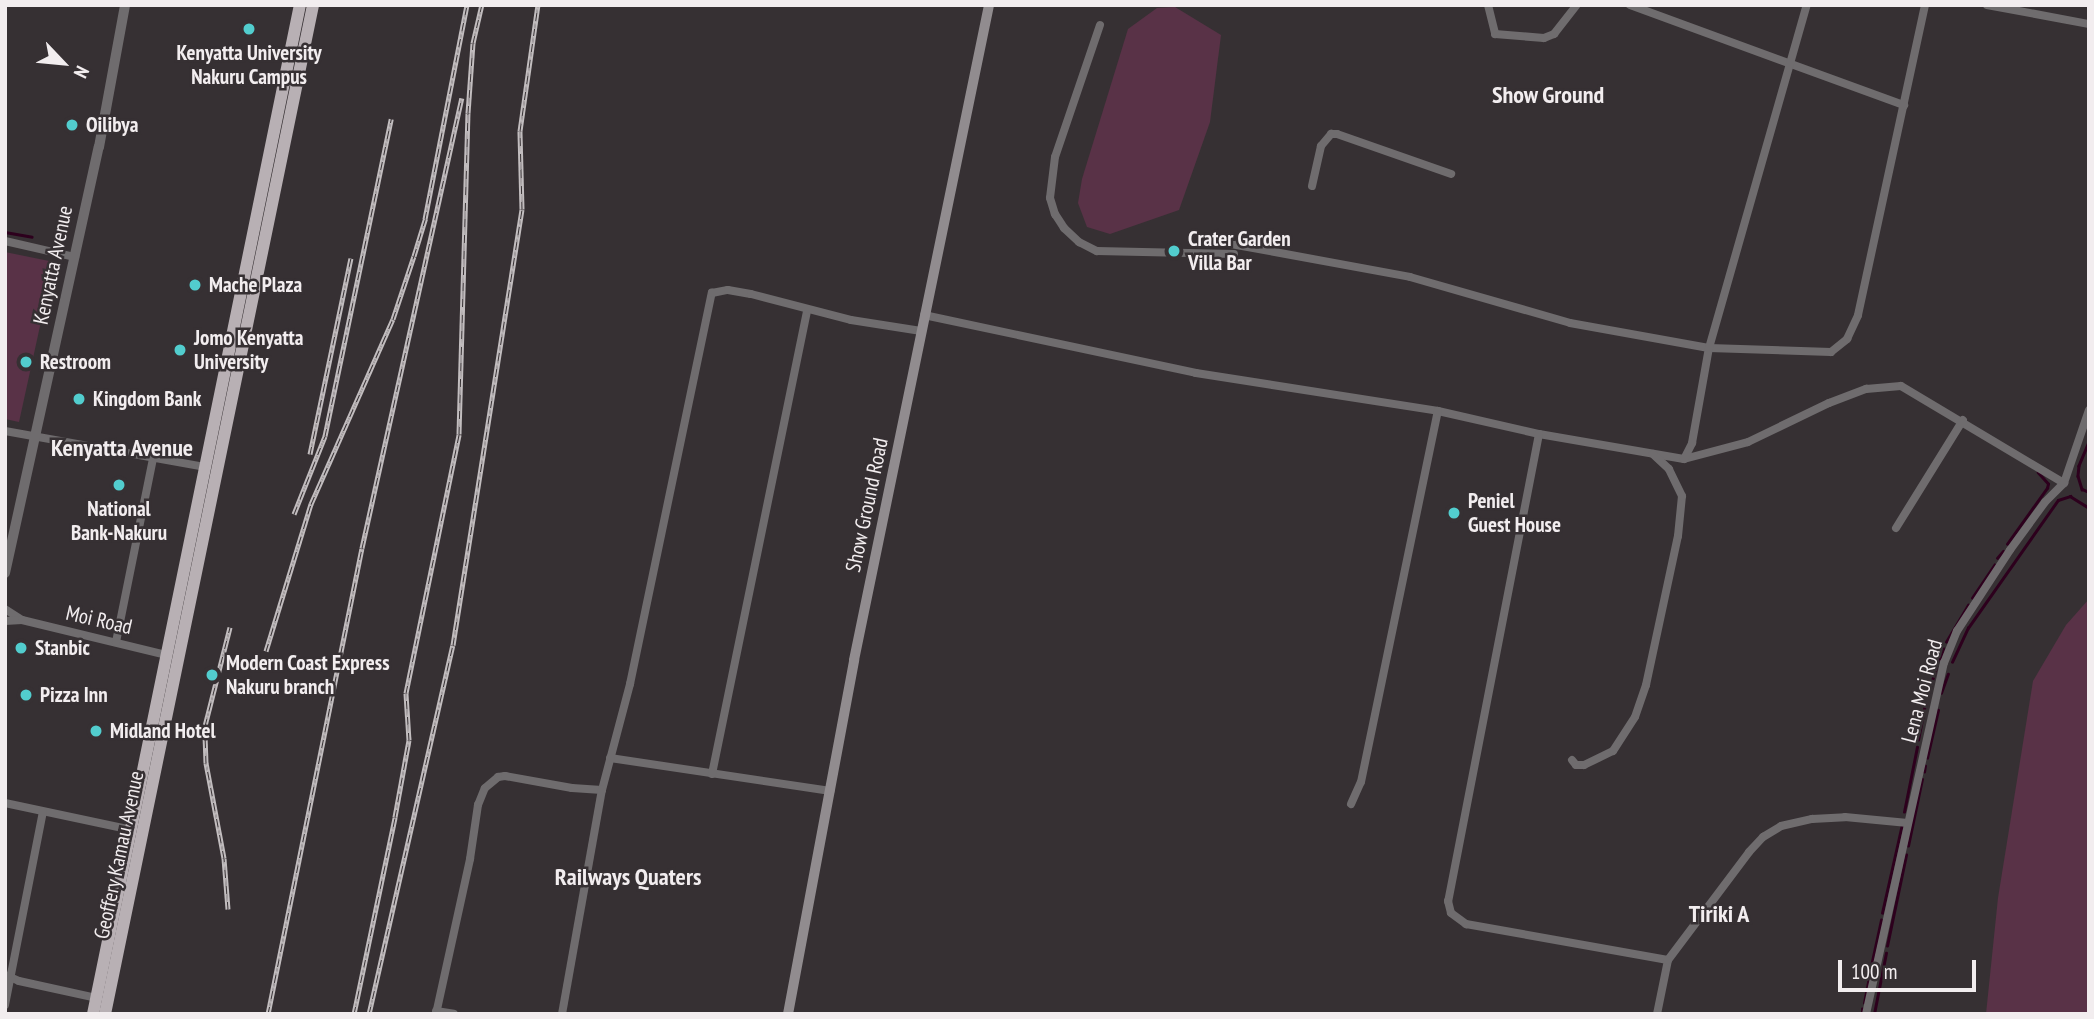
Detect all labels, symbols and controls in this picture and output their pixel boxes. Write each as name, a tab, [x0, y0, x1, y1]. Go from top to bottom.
marker: Kenyatta University Nakuru Campus	[241, 21, 257, 37]
north arrow	[28, 28, 98, 98]
place label: Kenyatta University Nakuru Campus	[176, 40, 322, 90]
text: N	[69, 62, 95, 82]
district label: Show Ground	[1492, 81, 1604, 109]
place label: Oilibya	[86, 112, 138, 138]
marker: Oilibya	[64, 117, 80, 133]
street label: Kenyatta Avenue	[28, 203, 78, 327]
place label: Crater Garden Villa Bar	[1188, 226, 1291, 276]
marker: Crater Garden Villa Bar	[1166, 243, 1182, 259]
place label: Mache Plaza	[209, 272, 302, 298]
marker: Mache Plaza	[187, 277, 203, 293]
place label: Jomo Kenyatta University	[194, 325, 303, 375]
marker: Jomo Kenyatta University	[172, 342, 188, 358]
place label: Restroom	[40, 349, 111, 375]
marker: Restroom	[18, 354, 34, 370]
place label: Kingdom Bank	[93, 386, 201, 412]
marker: Kingdom Bank	[71, 391, 87, 407]
district label: Kenyatta Avenue	[50, 434, 194, 462]
street label: Show Ground Road	[840, 435, 894, 575]
marker: National Bank-Nakuru	[111, 477, 127, 493]
place label: Peniel Guest House	[1468, 488, 1561, 538]
place label: National Bank-Nakuru	[71, 496, 167, 546]
marker: Peniel Guest House	[1446, 505, 1462, 521]
street label: Moi Road	[63, 600, 135, 640]
place label: Stanbic	[35, 635, 90, 661]
street label: Lena Moi Road	[1896, 637, 1948, 745]
marker: Stanbic	[13, 640, 29, 656]
place label: Modern Coast Express Nakuru branch	[226, 650, 390, 700]
marker: Modern Coast Express Nakuru branch	[204, 667, 220, 683]
place label: Pizza Inn	[40, 682, 108, 708]
marker: Pizza Inn	[18, 687, 34, 703]
place label: Midland Hotel	[110, 718, 216, 744]
marker: Midland Hotel	[88, 723, 104, 739]
street label: Geoffery Kamau Avenue	[89, 768, 149, 942]
district label: Railways Quaters	[555, 863, 701, 891]
district label: Tiriki A	[1688, 900, 1750, 928]
scale bar	[1842, 946, 1980, 990]
text: 100 m	[1851, 958, 1897, 985]

